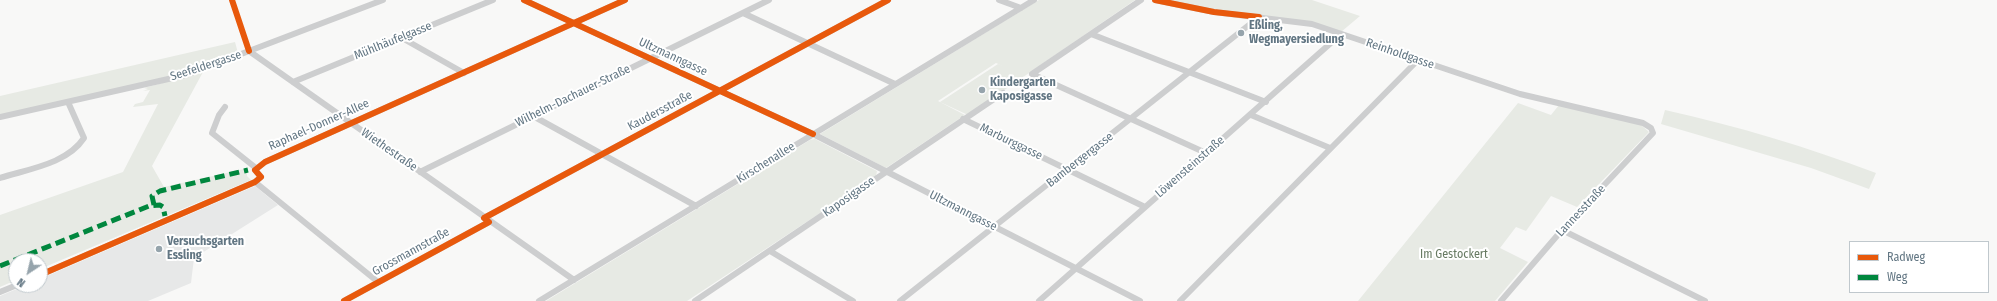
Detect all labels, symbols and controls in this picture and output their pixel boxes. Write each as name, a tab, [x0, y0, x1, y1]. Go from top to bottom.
street label: Mühlhäufelgasse	[352, 19, 434, 63]
place label: Eßling, Wegmayersiedlung	[1249, 19, 1344, 47]
marker: Eßling, Wegmayersiedlung	[1236, 28, 1246, 38]
street label: Ultzmanngasse	[636, 35, 710, 79]
street label: Reinholdgasse	[1364, 36, 1436, 72]
street label: Seefeldergasse	[169, 48, 243, 84]
street label: Wilhelm-Dachauer-Straße	[513, 62, 633, 130]
place label: Kindergarten Kaposigasse	[990, 76, 1056, 104]
marker: Kindergarten Kaposigasse	[977, 85, 987, 95]
street label: Kaudersstraße	[625, 88, 695, 134]
street label: Raphael-Donner-Allee	[266, 96, 372, 154]
street label: Marburggasse	[977, 121, 1045, 163]
street label: Wiethestraße	[358, 125, 420, 175]
street label: Bambergergasse	[1044, 129, 1116, 191]
street label: Löwensteinstraße	[1153, 133, 1227, 201]
street label: Kirschenallee	[734, 139, 798, 187]
street label: Kaposigasse	[820, 174, 878, 220]
street label: Lannesstraße	[1553, 182, 1609, 240]
street label: Ultzmanngasse	[927, 188, 999, 234]
street label: Grossmannstraße	[370, 225, 452, 279]
place label: Versuchsgarten Essling	[167, 235, 244, 263]
legend	[1849, 241, 1989, 293]
marker: Versuchsgarten Essling	[154, 244, 164, 254]
park label: Im Gestockert	[1420, 248, 1488, 262]
text: Radweg	[1887, 250, 1925, 264]
north arrow	[8, 253, 48, 293]
text: Weg	[1887, 270, 1907, 284]
text: N	[15, 275, 28, 290]

